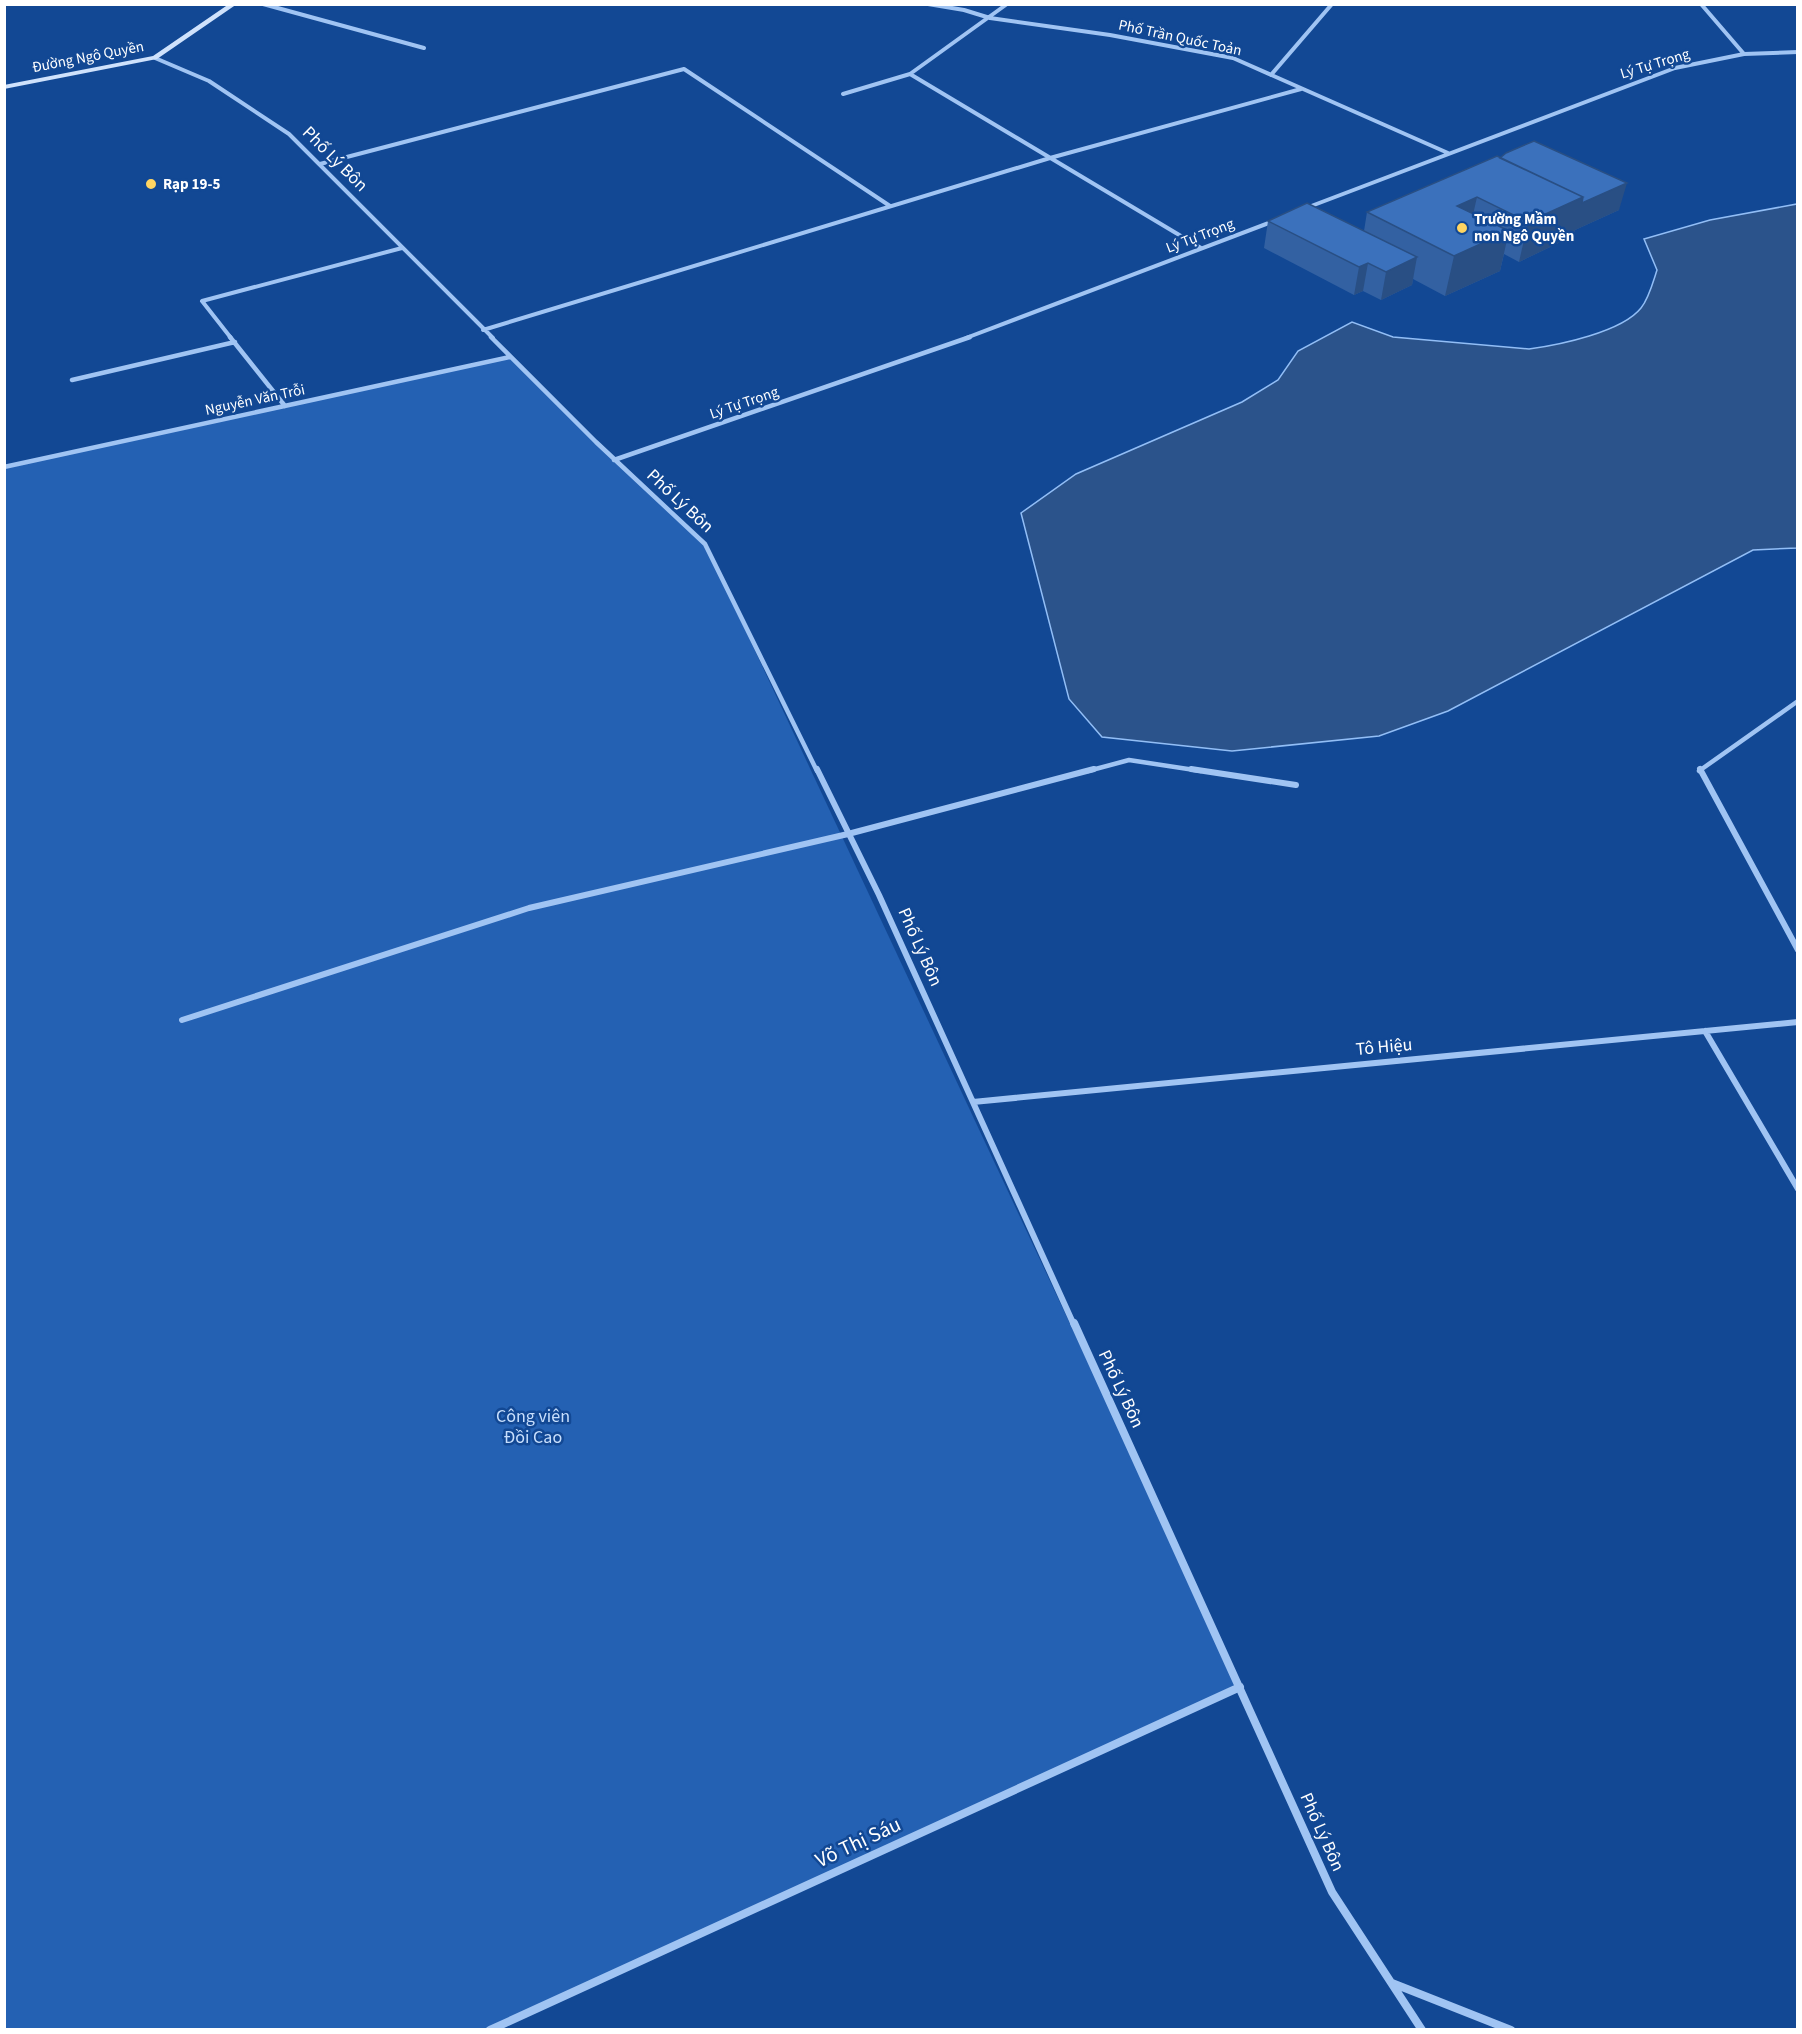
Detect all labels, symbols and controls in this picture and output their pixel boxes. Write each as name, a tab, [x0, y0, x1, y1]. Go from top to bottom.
street label: Phố Trần Quốc Toản	[1116, 15, 1244, 61]
street label: Đường Ngô Quyền	[30, 36, 146, 78]
street label: Lý Tự Trọng	[1618, 43, 1693, 85]
street label: Phố Lý Bôn	[297, 121, 373, 197]
place label: Rạp 19-5	[163, 174, 220, 195]
marker: Rạp 19-5	[144, 177, 158, 191]
place label: Trường Mầm non Ngô Quyền	[1474, 209, 1574, 247]
street label: Lý Tự Trọng	[1163, 213, 1238, 259]
marker: Trường Mầm non Ngô Quyền	[1455, 221, 1469, 235]
street label: Nguyễn Văn Trỗi	[203, 379, 307, 421]
street label: Lý Tự Trọng	[707, 381, 782, 425]
street label: Phố Lý Bôn	[641, 463, 719, 539]
street label: Phố Lý Bôn	[892, 904, 948, 990]
street label: Tô Hiệu	[1355, 1032, 1413, 1062]
street label: Phố Lý Bôn	[1092, 1346, 1150, 1432]
park label: Công viên Đồi Cao	[496, 1404, 570, 1450]
street label: Phố Lý Bôn	[1294, 1789, 1350, 1875]
street label: Võ Thị Sáu	[810, 1809, 906, 1875]

